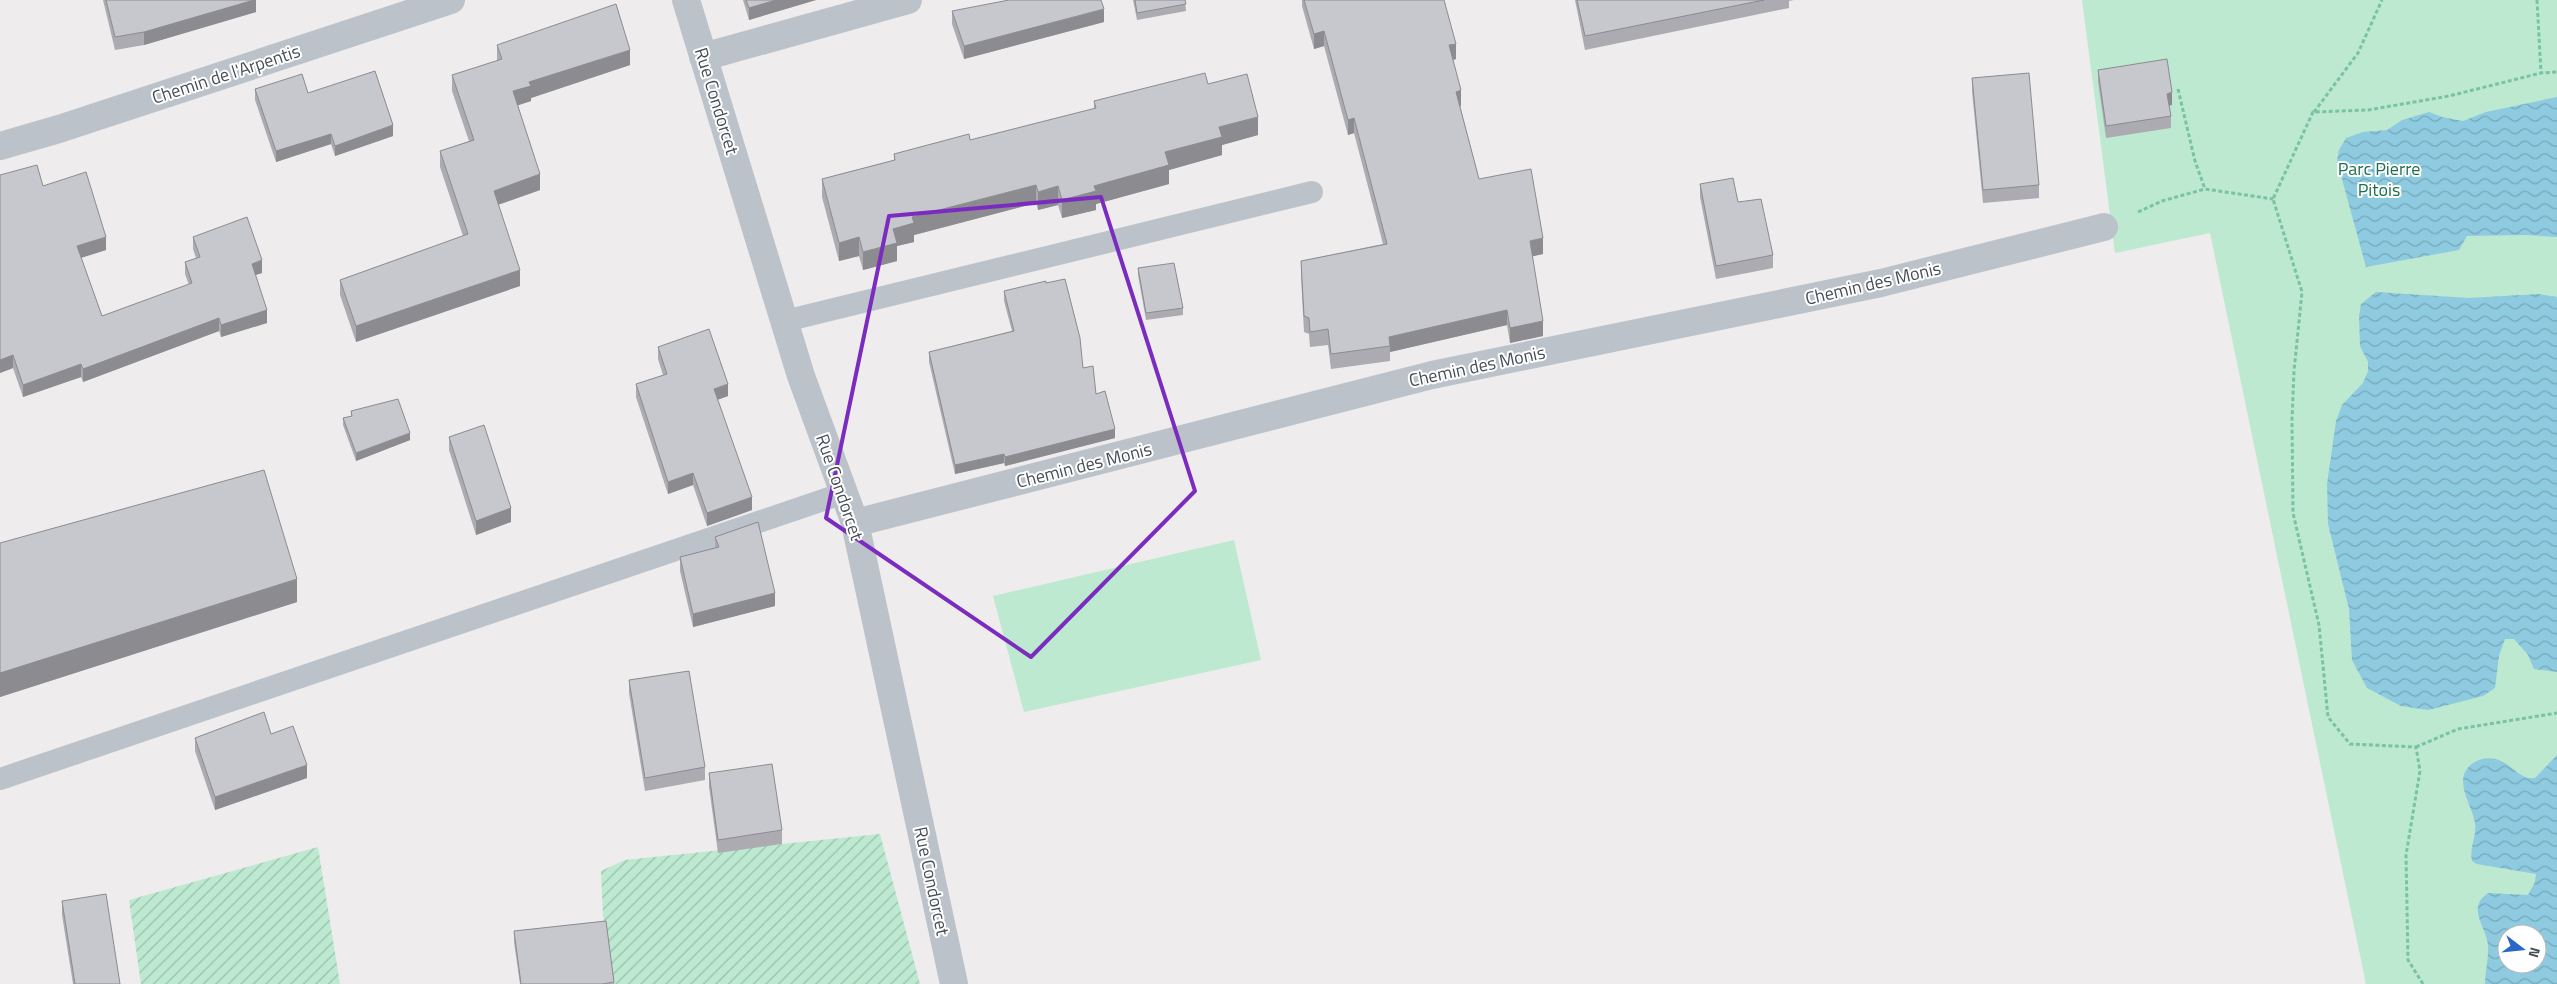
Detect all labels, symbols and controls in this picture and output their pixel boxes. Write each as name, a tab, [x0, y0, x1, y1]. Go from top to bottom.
street label: Chemin de l'Arpentis	[148, 37, 304, 111]
street label: Rue Condorcet	[688, 44, 746, 158]
park label: Parc Pierre Pitois	[2338, 155, 2420, 203]
street label: Chemin des Monis	[1802, 254, 1944, 312]
street label: Chemin des Monis	[1406, 338, 1548, 394]
street label: Rue Condorcet	[809, 430, 871, 544]
street label: Chemin des Monis	[1013, 435, 1155, 495]
street label: Rue Condorcet	[907, 824, 957, 939]
north arrow	[2497, 924, 2547, 974]
text: N	[2524, 945, 2546, 960]

